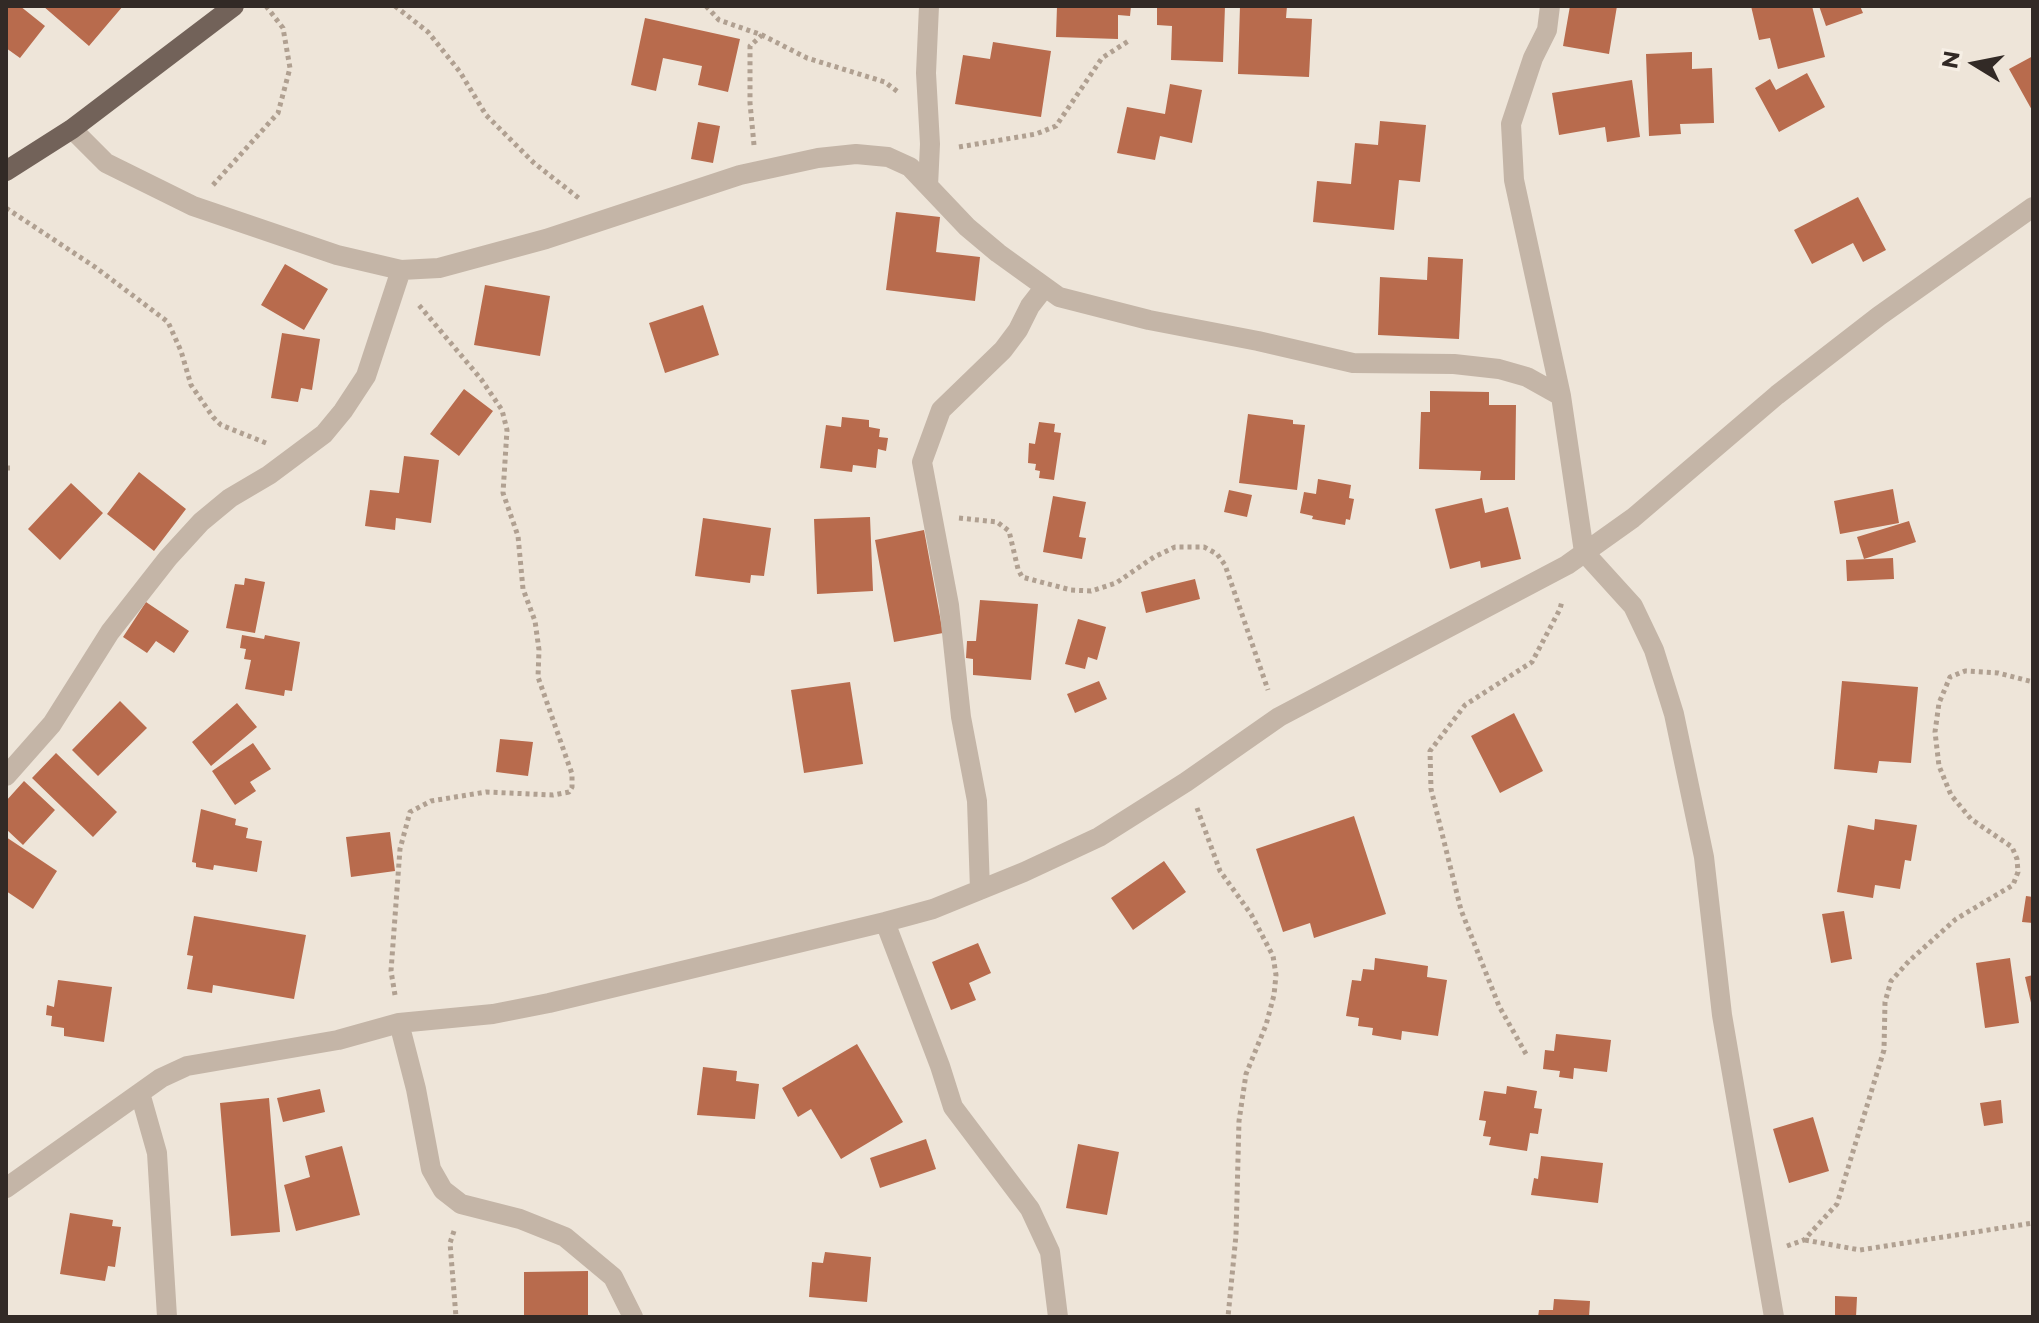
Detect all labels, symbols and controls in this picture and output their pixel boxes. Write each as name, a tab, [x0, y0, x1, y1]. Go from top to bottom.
north arrow	[1935, 24, 2015, 104]
text: N	[1936, 49, 1966, 71]

